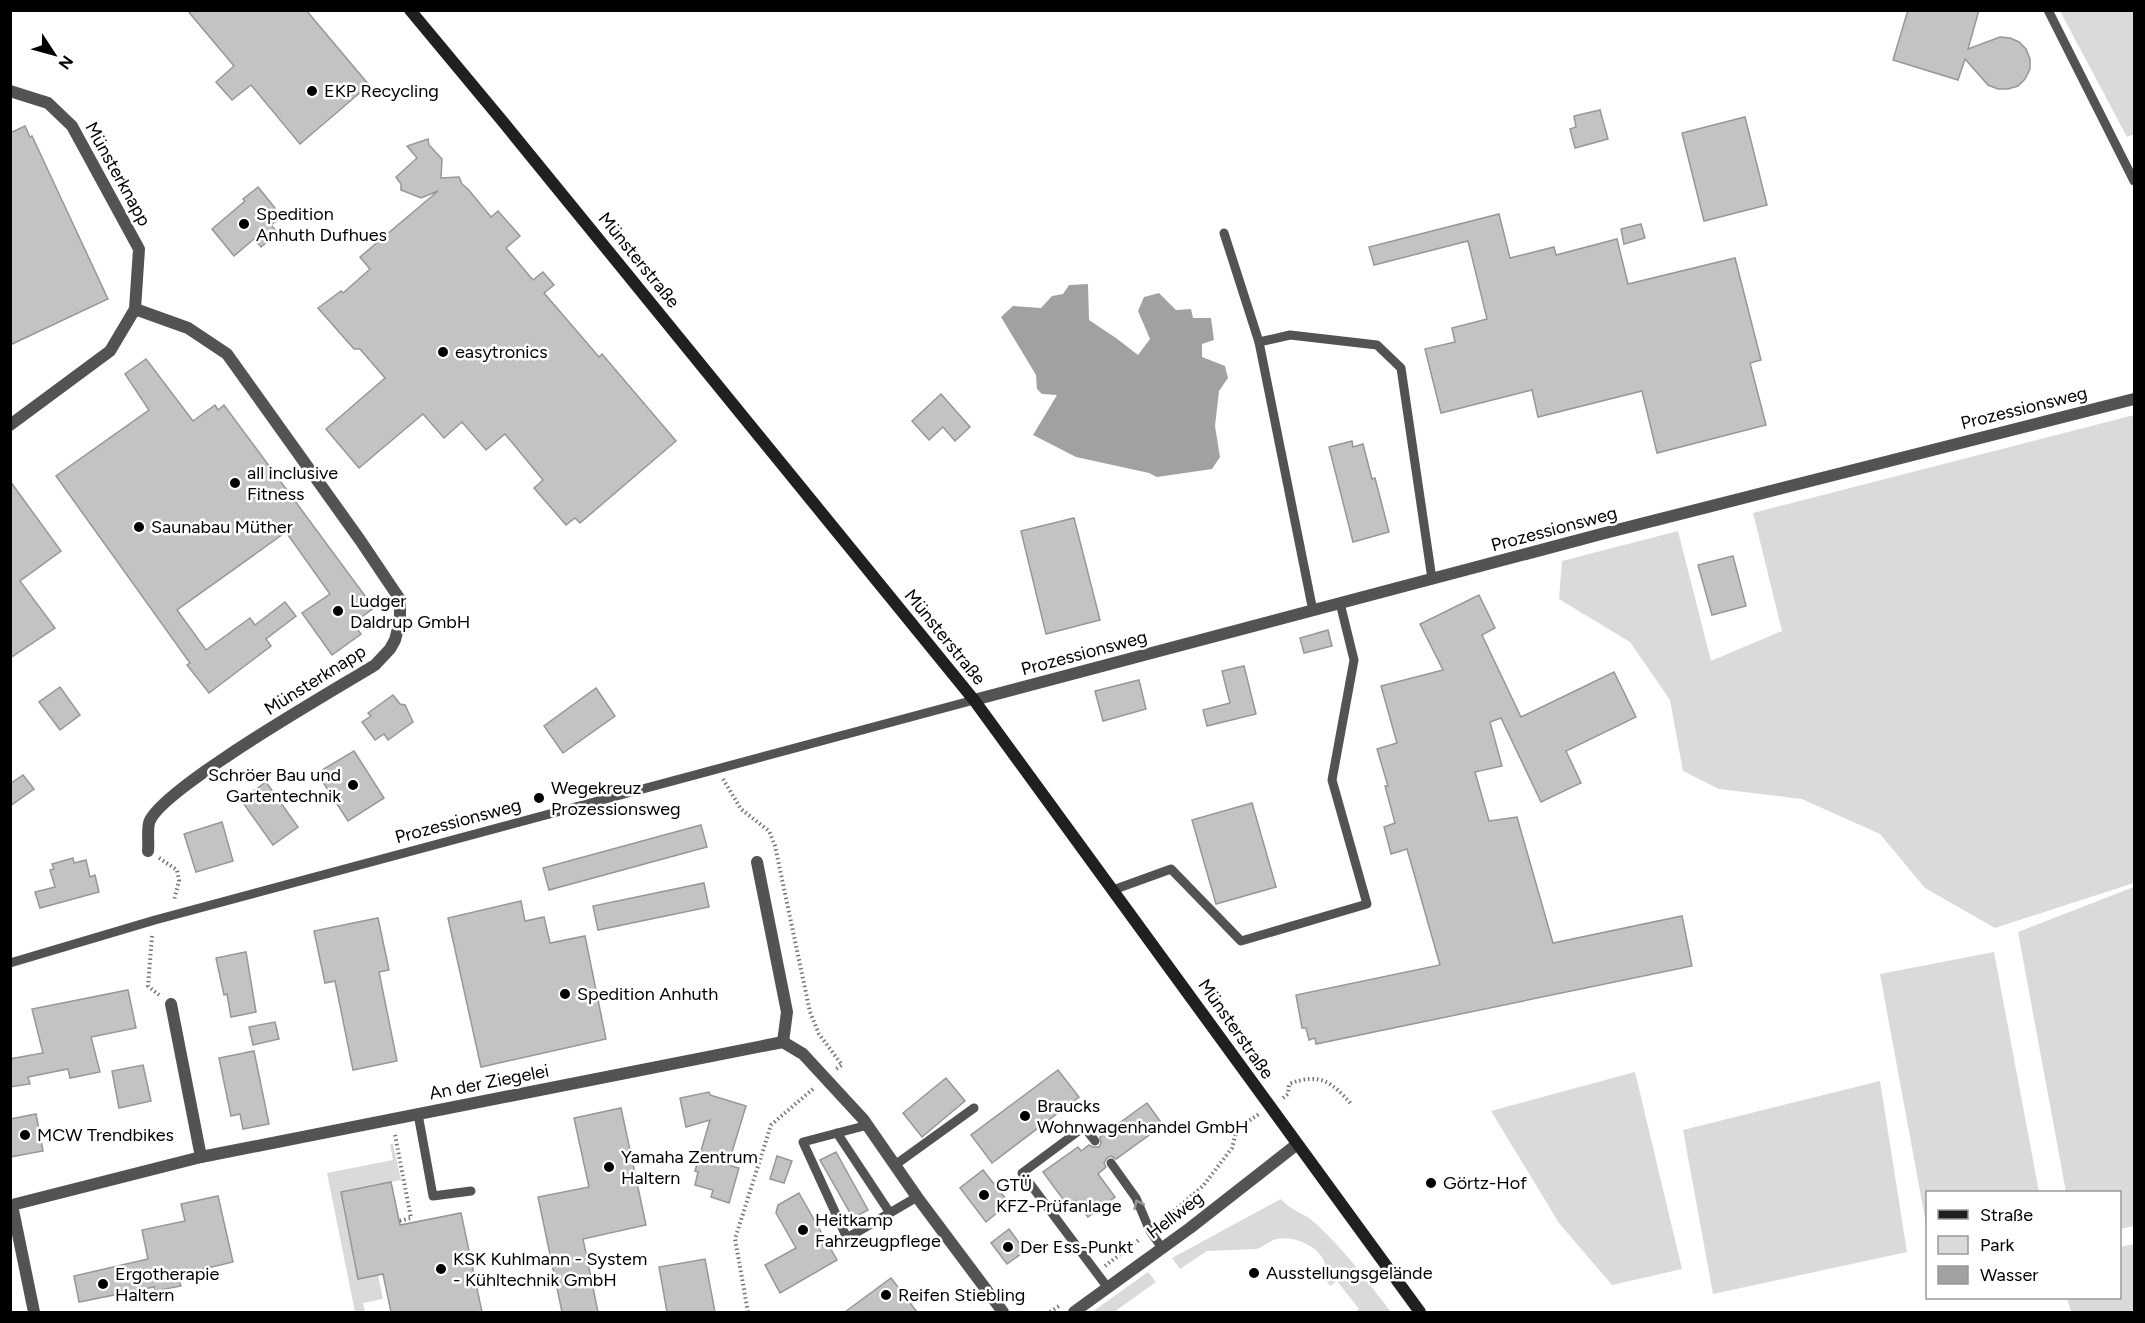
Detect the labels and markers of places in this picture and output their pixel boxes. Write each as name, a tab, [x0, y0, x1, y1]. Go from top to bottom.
place label: EKP Recycling	[324, 80, 439, 102]
marker: EKP Recycling	[305, 84, 319, 98]
place label: Spedition Anhuth Dufhues	[256, 203, 387, 246]
marker: Spedition Anhuth Dufhues	[237, 217, 251, 231]
place label: easytronics	[455, 341, 548, 363]
marker: easytronics	[436, 345, 450, 359]
place label: all inclusive Fitness	[247, 462, 338, 505]
marker: all inclusive Fitness	[228, 476, 242, 490]
place label: Saunabau Müther	[151, 516, 293, 538]
marker: Saunabau Müther	[132, 520, 146, 534]
place label: Ludger Daldrup GmbH	[350, 590, 470, 633]
marker: Ludger Daldrup GmbH	[331, 604, 345, 618]
place label: Schröer Bau und Gartentechnik	[208, 764, 341, 807]
place label: Wegekreuz Prozessionsweg	[551, 777, 681, 820]
marker: Schröer Bau und Gartentechnik	[346, 778, 360, 792]
marker: Wegekreuz Prozessionsweg	[532, 791, 546, 805]
place label: Spedition Anhuth	[577, 983, 718, 1005]
marker: Spedition Anhuth	[558, 987, 572, 1001]
place label: Braucks Wohnwagenhandel GmbH	[1037, 1095, 1249, 1138]
marker: Braucks Wohnwagenhandel GmbH	[1018, 1109, 1032, 1123]
place label: MCW Trendbikes	[37, 1124, 174, 1146]
marker: MCW Trendbikes	[18, 1128, 32, 1142]
place label: Yamaha Zentrum Haltern	[621, 1146, 758, 1189]
marker: Yamaha Zentrum Haltern	[602, 1160, 616, 1174]
place label: Görtz-Hof	[1443, 1172, 1527, 1194]
place label: GTÜ KFZ-Prüfanlage	[996, 1174, 1122, 1217]
marker: Görtz-Hof	[1424, 1176, 1438, 1190]
marker: GTÜ KFZ-Prüfanlage	[977, 1188, 991, 1202]
place label: Heitkamp Fahrzeugpflege	[815, 1209, 941, 1252]
marker: Heitkamp Fahrzeugpflege	[796, 1223, 810, 1237]
place label: Der Ess-Punkt	[1020, 1236, 1134, 1258]
marker: Der Ess-Punkt	[1001, 1240, 1015, 1254]
place label: KSK Kuhlmann - System - Kühltechnik GmbH	[453, 1248, 647, 1291]
marker: KSK Kuhlmann - System - Kühltechnik GmbH	[434, 1262, 448, 1276]
place label: Ausstellungsgelände	[1266, 1262, 1433, 1284]
place label: Ergotherapie Haltern	[115, 1263, 219, 1306]
marker: Ausstellungsgelände	[1247, 1266, 1261, 1280]
marker: Ergotherapie Haltern	[96, 1277, 110, 1291]
place label: Reifen Stiebling	[898, 1284, 1025, 1306]
marker: Reifen Stiebling	[879, 1288, 893, 1302]

